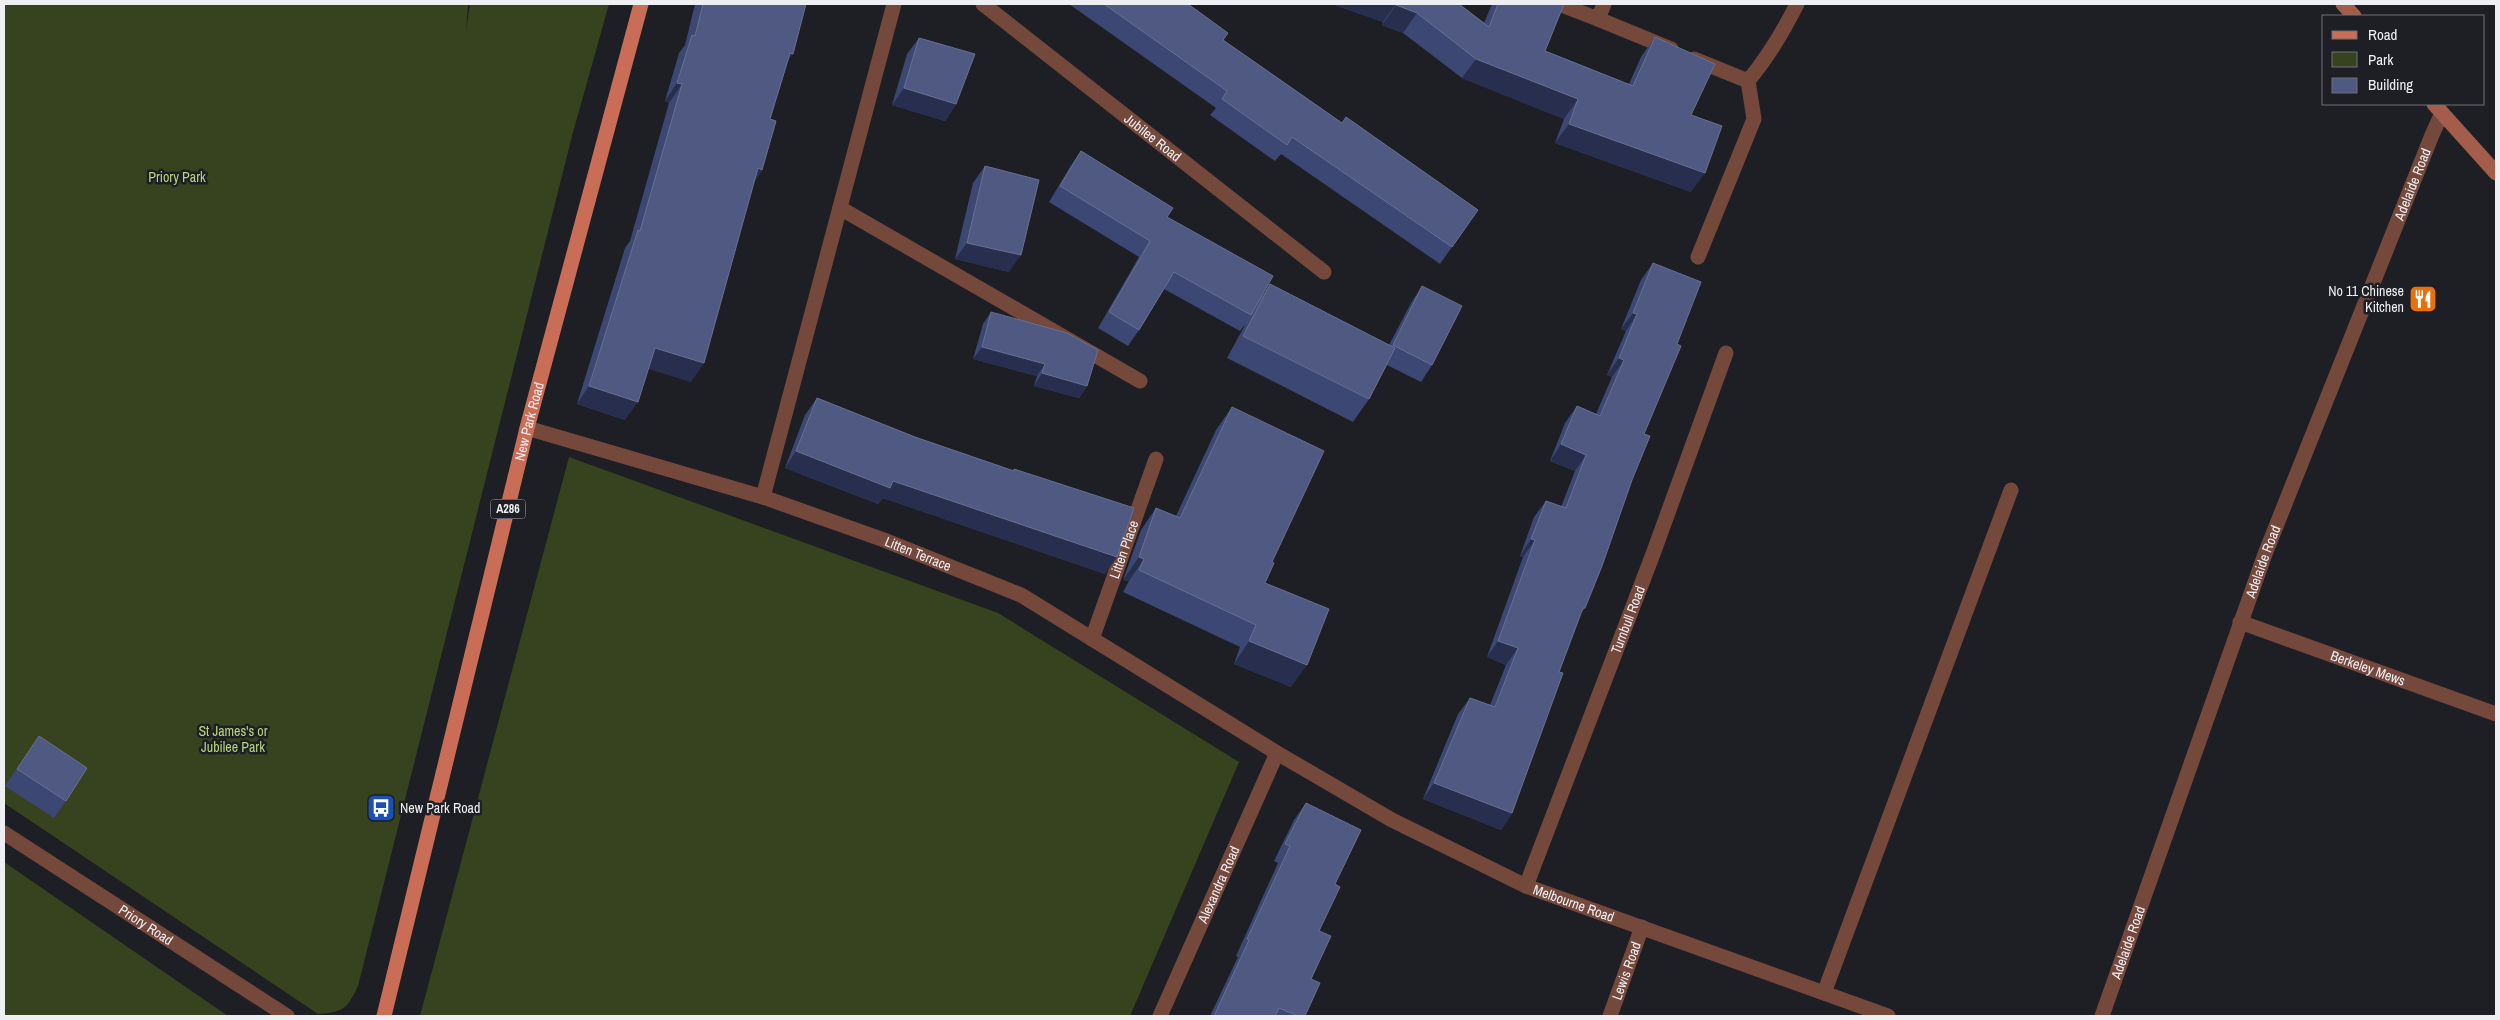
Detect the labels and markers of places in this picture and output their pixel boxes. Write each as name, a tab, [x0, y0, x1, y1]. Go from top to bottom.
place label: No 11 Chinese Kitchen	[2328, 282, 2404, 316]
restaurant icon: No 11 Chinese Kitchen	[2408, 284, 2438, 314]
bus stop icon: New Park Road	[366, 793, 396, 823]
place label: New Park Road	[400, 799, 480, 817]

